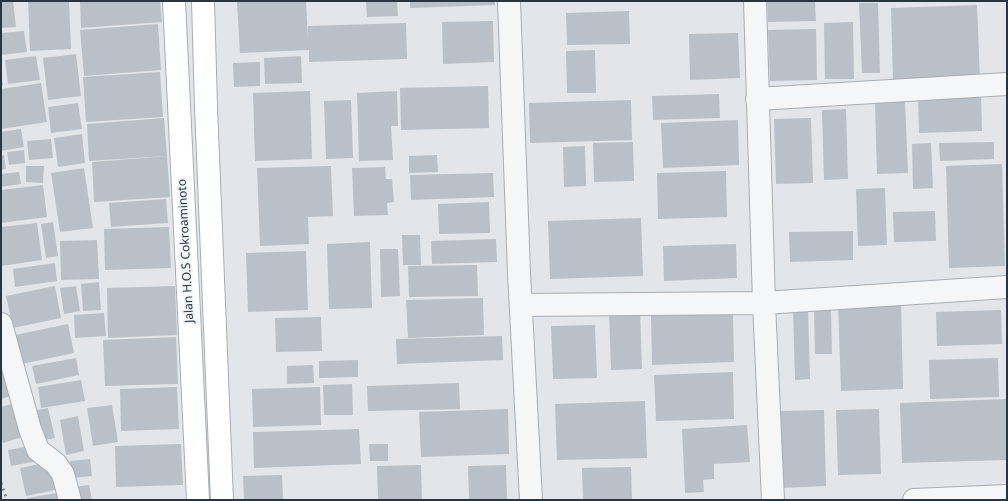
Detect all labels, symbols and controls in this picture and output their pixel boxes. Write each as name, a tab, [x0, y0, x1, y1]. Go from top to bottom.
street label: Jalan H.O.S Cokroaminoto	[175, 179, 197, 323]

